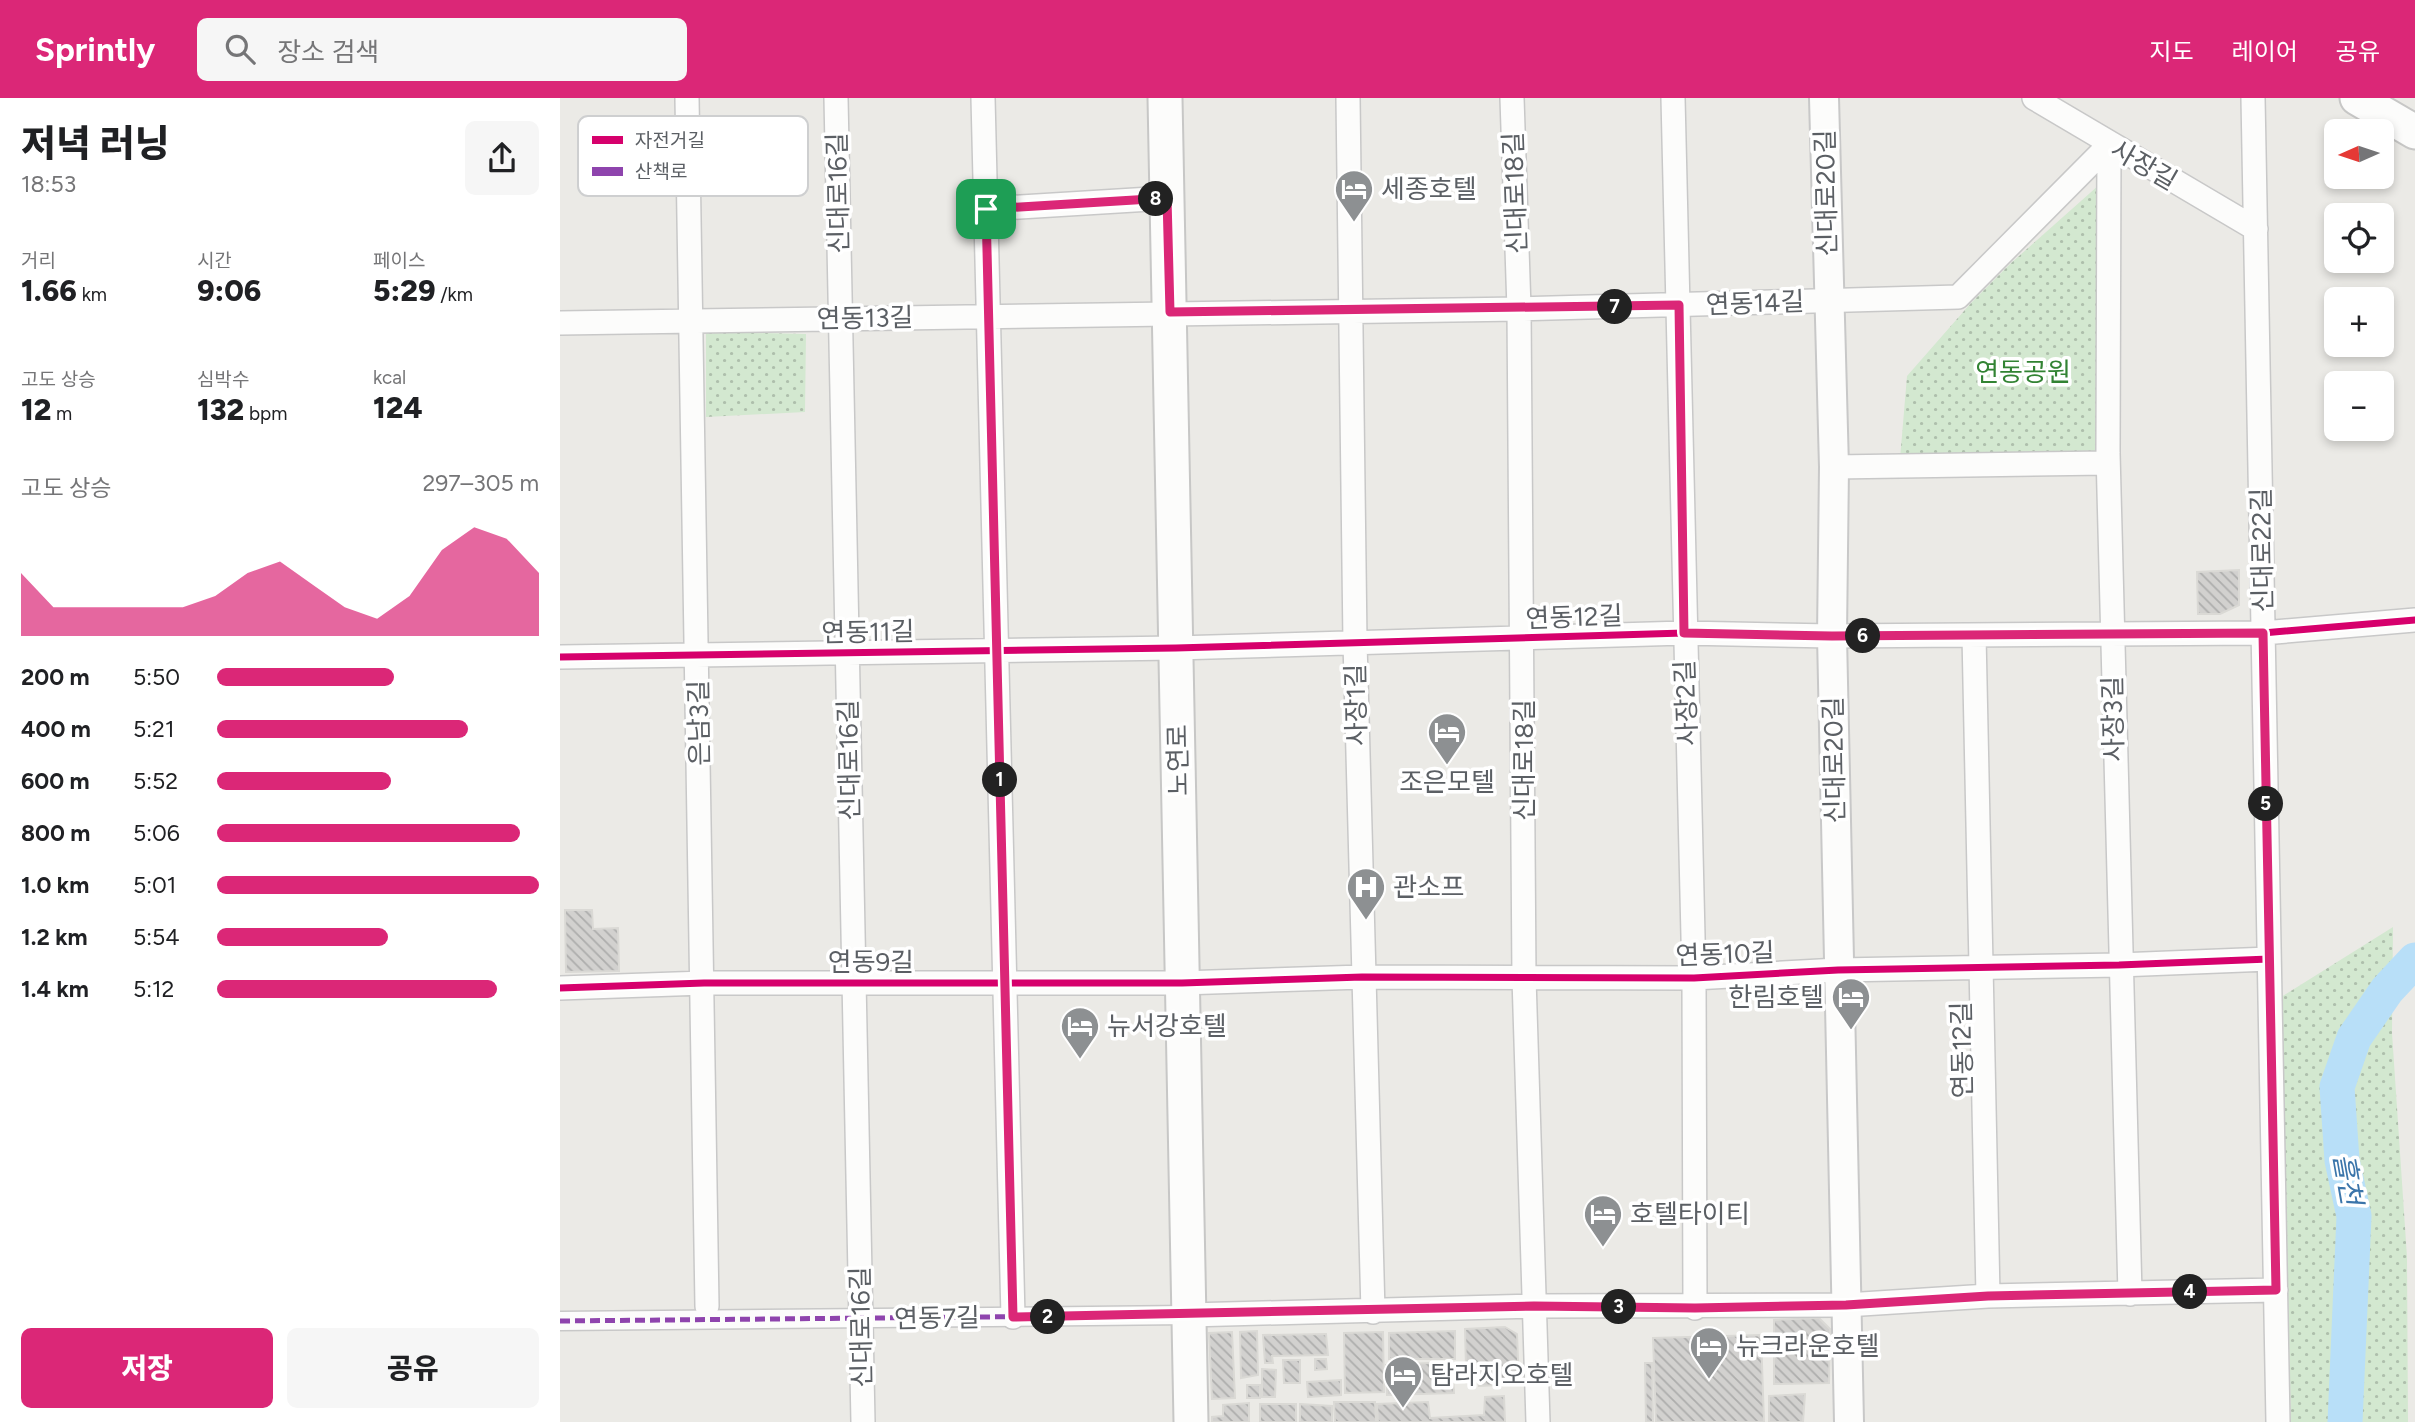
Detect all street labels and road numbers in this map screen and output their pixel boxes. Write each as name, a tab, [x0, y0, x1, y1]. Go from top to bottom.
street label: 신대로20길	[1809, 129, 1843, 257]
street label: 신대로18길	[1497, 131, 1533, 255]
street label: 신대로16길	[821, 132, 855, 254]
street label: 사장길	[2105, 133, 2183, 197]
street label: 연동14길	[1705, 285, 1805, 321]
street label: 연동13길	[816, 301, 914, 335]
street label: 신대로22길	[2245, 487, 2279, 613]
street label: 연동12길	[1525, 599, 1623, 635]
street label: 연동11길	[821, 615, 915, 649]
street label: 사장2길	[1669, 659, 1703, 747]
street label: 사장1길	[1339, 663, 1373, 747]
street label: 사장3길	[2096, 676, 2130, 762]
street label: 은남3길	[682, 680, 716, 766]
street label: 신대로20길	[1817, 696, 1851, 824]
street label: 신대로16길	[832, 699, 866, 821]
street label: 신대로18길	[1508, 699, 1540, 821]
street label: 노연로	[1161, 724, 1195, 796]
street label: 연동10길	[1675, 936, 1775, 972]
street label: 연동9길	[828, 946, 914, 978]
street label: 연동12길	[1945, 1001, 1979, 1099]
street label: 신대로16길	[844, 1266, 878, 1388]
street label: 연동7길	[894, 1301, 980, 1335]

